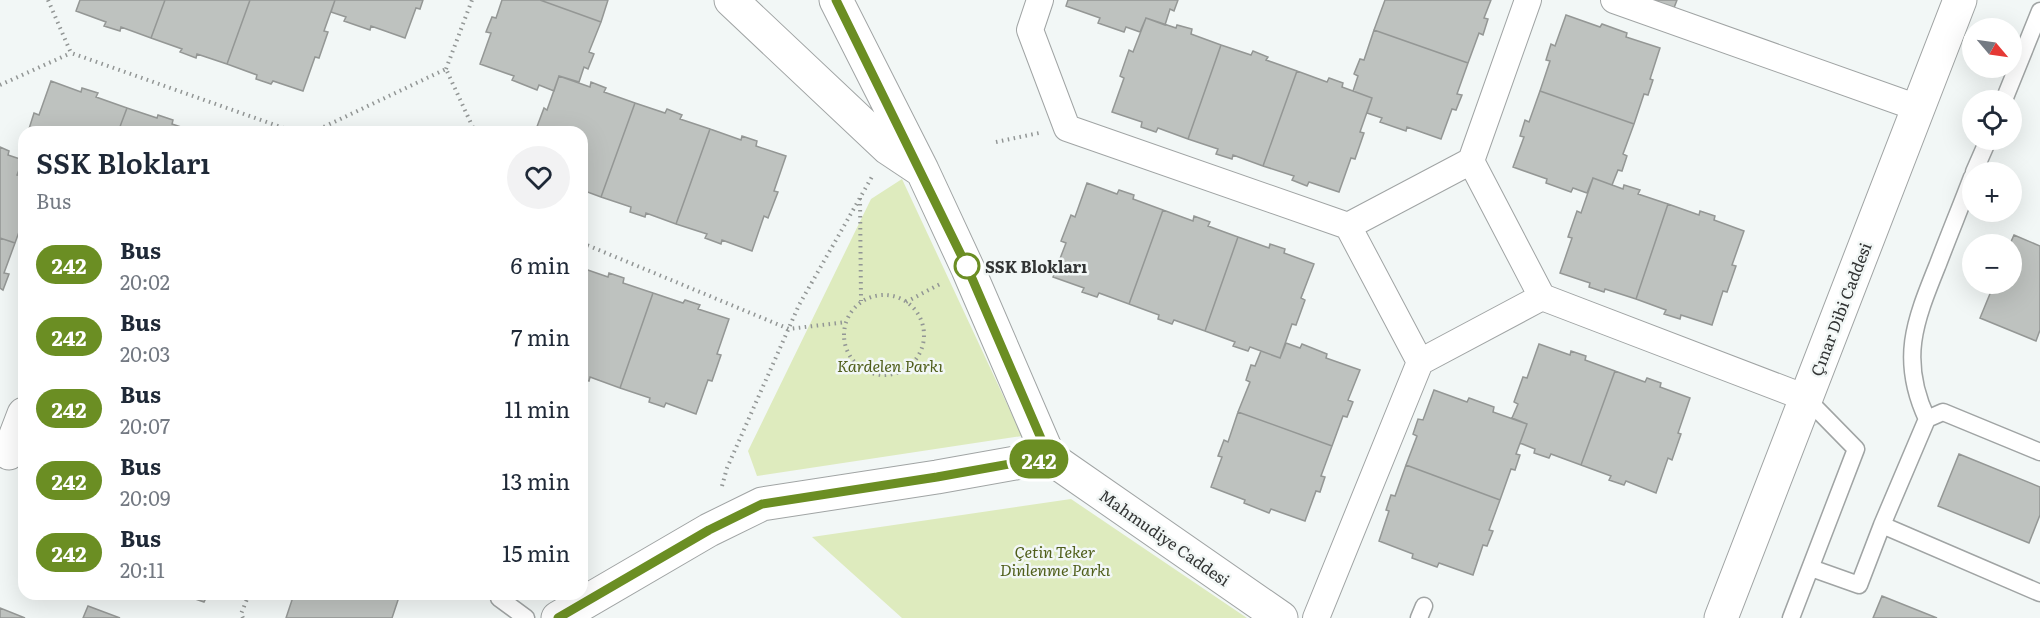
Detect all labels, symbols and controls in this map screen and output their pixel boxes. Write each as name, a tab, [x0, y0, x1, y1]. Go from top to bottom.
north arrow	[1962, 18, 2022, 78]
map controls	[1962, 18, 2022, 294]
button: locate	[1962, 90, 2022, 150]
text: SSK Blokları	[36, 141, 210, 183]
button: heart	[507, 146, 570, 209]
button: +	[1962, 162, 2022, 222]
text: Bus	[36, 185, 71, 215]
text: Bus	[120, 233, 161, 266]
button: −	[1962, 234, 2022, 294]
street label: Çınar Dibi Caddesi	[1803, 239, 1877, 379]
text: 6 min	[511, 248, 570, 281]
text: 242	[51, 249, 87, 280]
marker: SSK Blokları	[954, 253, 980, 279]
place label: SSK Blokları	[985, 254, 1087, 278]
text: 20:02	[120, 266, 170, 296]
text: Bus	[120, 305, 161, 338]
text: 7 min	[511, 320, 570, 353]
text: 242	[51, 321, 87, 352]
text: 20:03	[120, 338, 170, 368]
park label: Kardelen Parkı	[837, 353, 943, 377]
text: Bus	[120, 377, 161, 410]
text: 11 min	[504, 392, 570, 425]
text: 242	[51, 393, 87, 424]
text: 20:07	[120, 410, 170, 440]
line badge: 242	[1004, 440, 1074, 478]
text: 242	[1021, 444, 1057, 475]
text: Bus	[120, 449, 161, 482]
text: 13 min	[501, 464, 570, 497]
text: 242	[51, 465, 87, 496]
text: 20:09	[120, 482, 170, 512]
street label: Mahmudiye Caddesi	[1095, 483, 1235, 591]
text: Bus	[120, 521, 161, 554]
text: 15 min	[502, 536, 570, 569]
text: 242	[51, 537, 87, 568]
park label: Çetin Teker Dinlenme Parkı	[1000, 539, 1111, 581]
text: 20:11	[120, 554, 165, 584]

